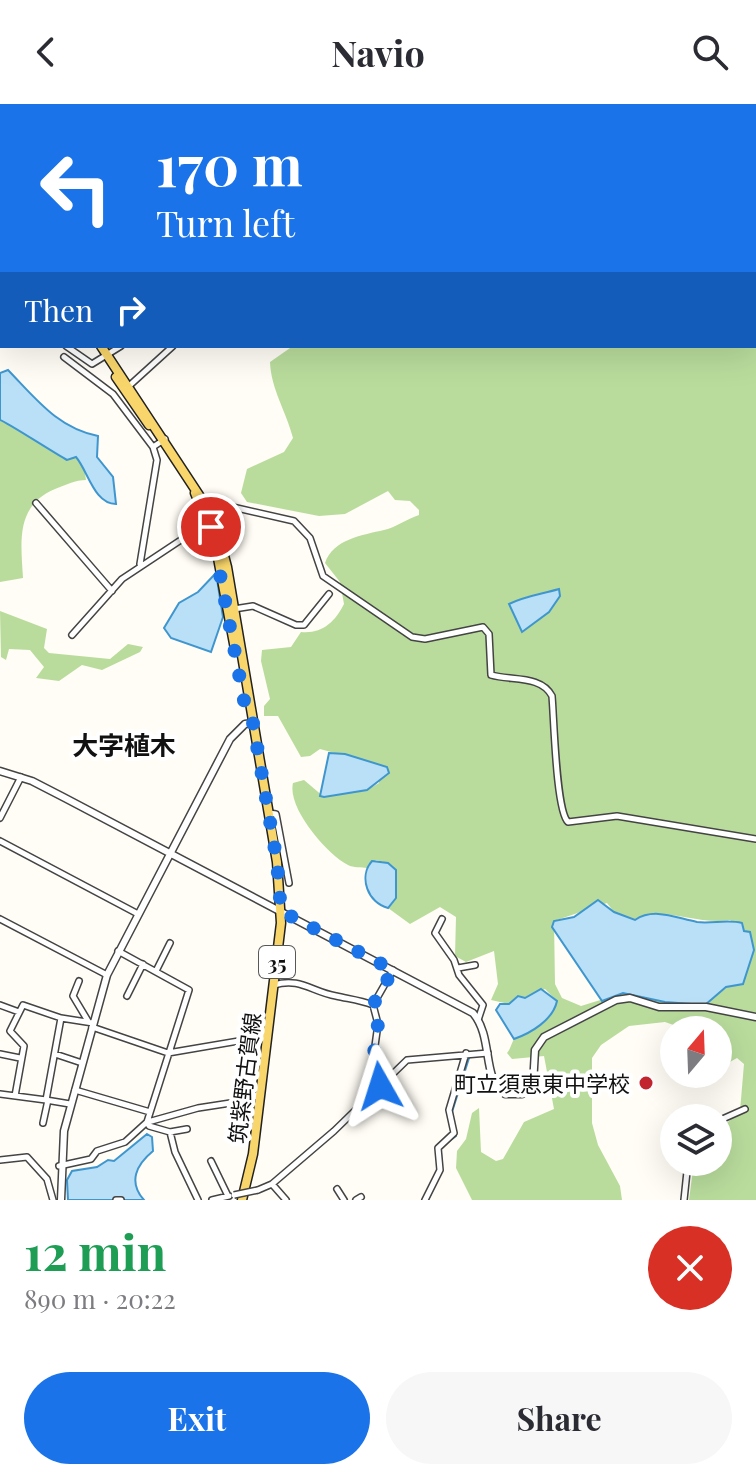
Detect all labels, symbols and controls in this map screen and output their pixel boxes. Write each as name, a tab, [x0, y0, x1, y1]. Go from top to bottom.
text: Navio	[331, 28, 425, 76]
icon: back	[24, 30, 68, 74]
icon: search	[688, 30, 732, 74]
text: 170 m	[156, 126, 303, 201]
icon: left	[24, 136, 128, 240]
text: Turn left	[156, 198, 295, 246]
icon: right	[109, 288, 153, 332]
text: Then	[24, 290, 93, 330]
pin	[177, 493, 245, 561]
icon: arrive	[189, 505, 233, 549]
district label: 大字植木	[72, 727, 176, 762]
road number: 35	[259, 946, 295, 978]
street label: 筑紫野古賀線	[221, 1011, 267, 1145]
north arrow	[660, 1016, 732, 1088]
map controls	[660, 1016, 732, 1176]
position arrow	[338, 1044, 422, 1128]
place label: 町立須恵東中学校	[454, 1068, 630, 1098]
marker: 町立須恵東中学校	[637, 1074, 655, 1092]
button: layers	[660, 1104, 732, 1176]
text: 12 min	[24, 1219, 166, 1283]
button: close	[648, 1226, 732, 1310]
text: 890 m · 20:22	[24, 1281, 176, 1316]
button: Exit	[24, 1372, 370, 1464]
button: Share	[386, 1372, 732, 1464]

